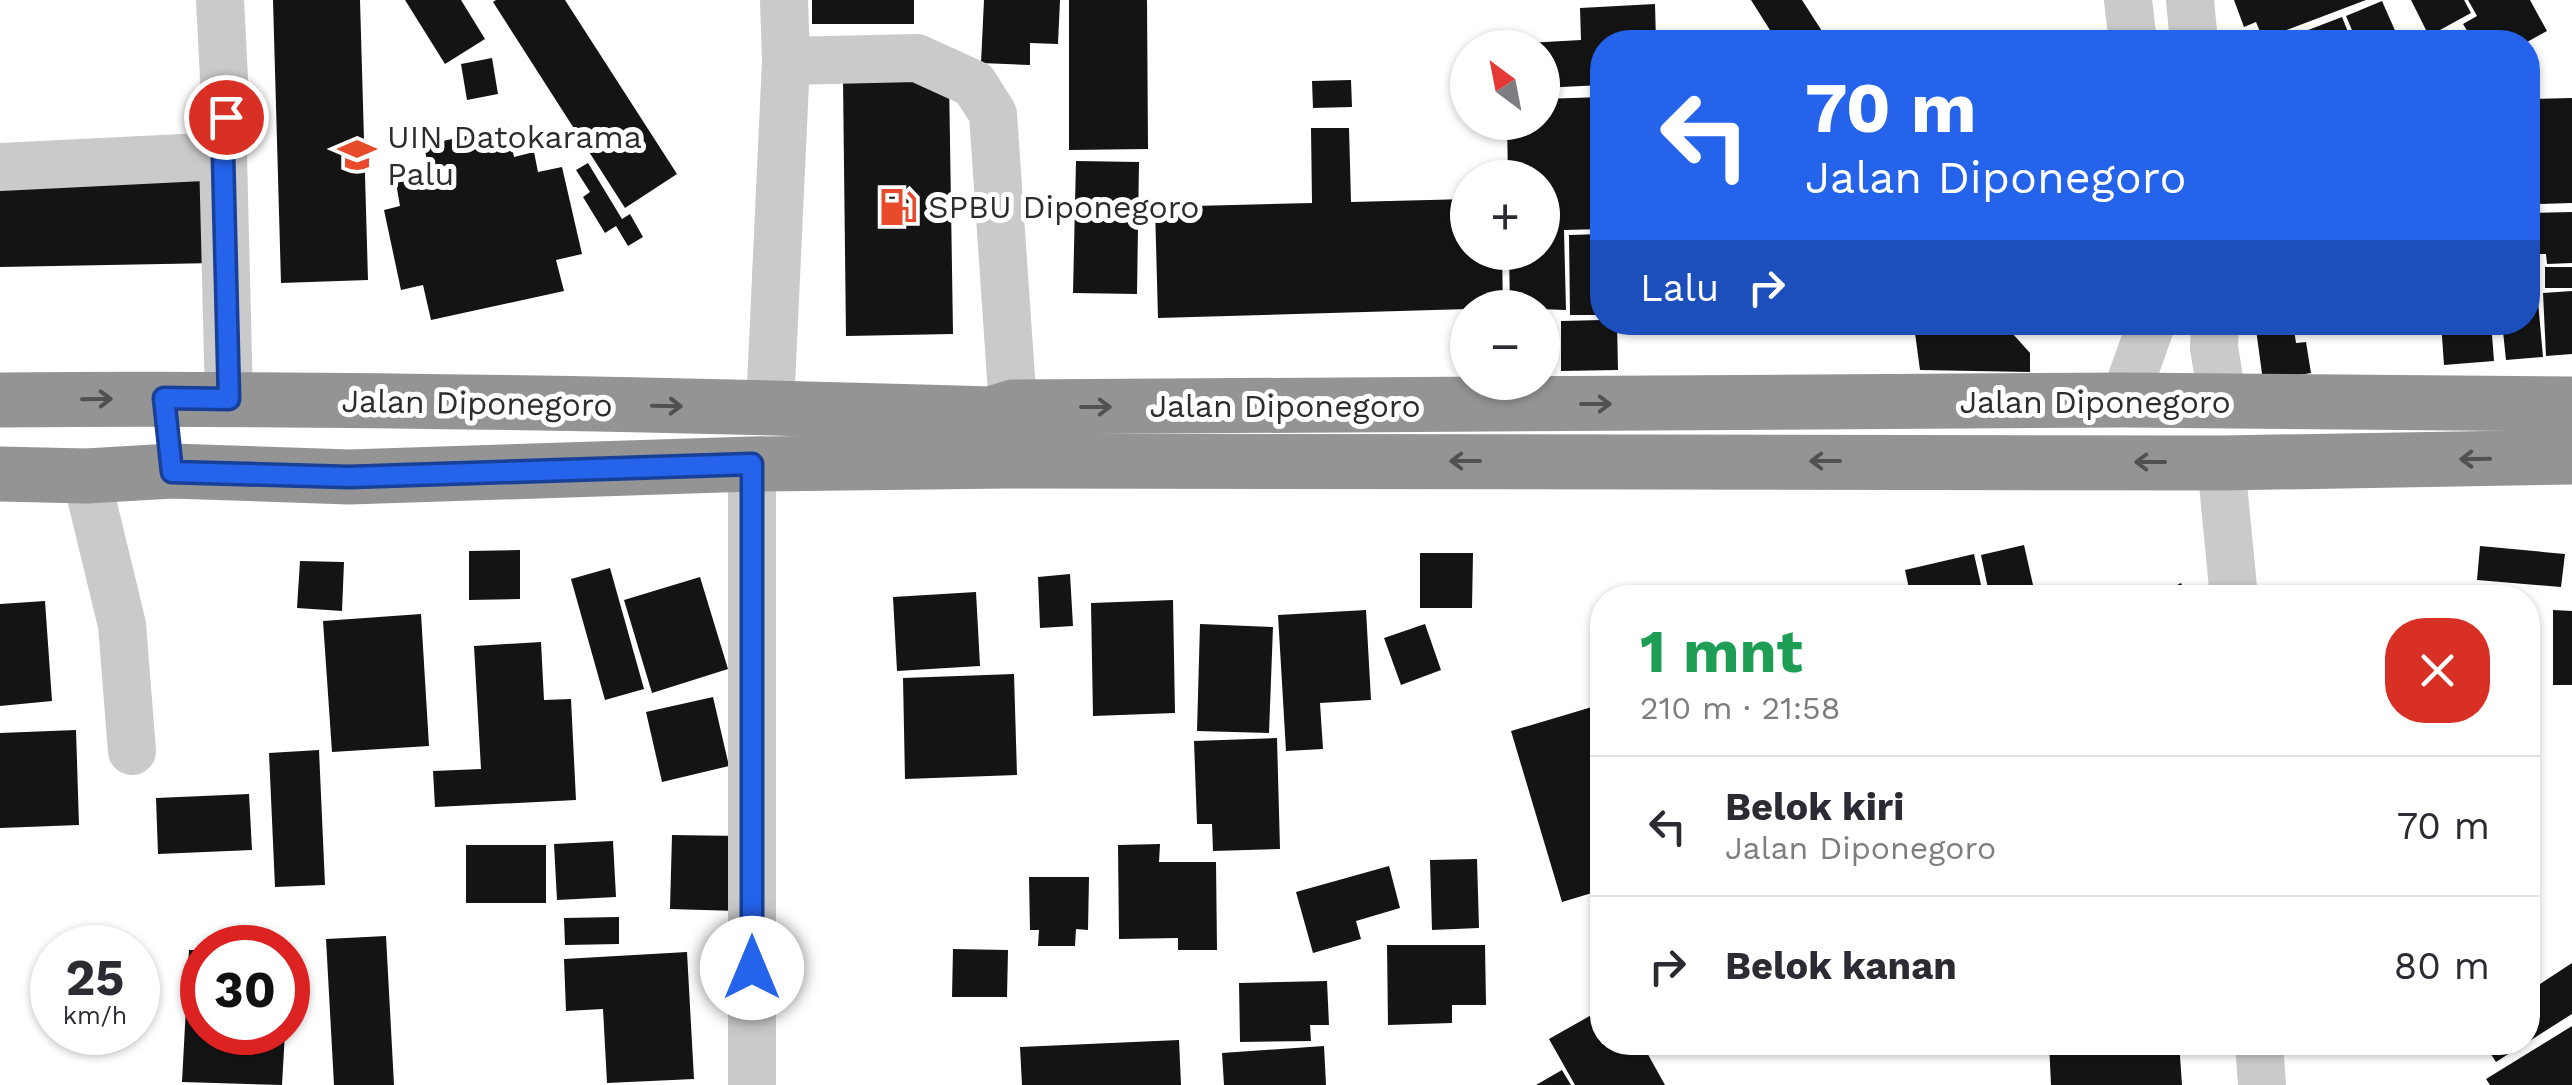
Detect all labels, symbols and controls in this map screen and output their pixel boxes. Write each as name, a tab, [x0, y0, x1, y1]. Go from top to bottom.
north arrow	[1450, 30, 1560, 140]
map controls	[1450, 30, 1560, 400]
text: 70 m	[1805, 67, 1977, 149]
icon: left	[1640, 70, 1770, 200]
pin	[184, 75, 269, 160]
icon: arrive	[199, 90, 254, 145]
place label: UIN Datokarama Palu	[387, 118, 642, 193]
school or university icon: UIN Datokarama Palu	[336, 134, 378, 176]
text: Jalan Diponegoro	[1805, 151, 2186, 204]
button: +	[1450, 160, 1560, 270]
fuel station icon: SPBU Diponegoro	[877, 186, 919, 228]
place label: SPBU Diponegoro	[928, 188, 1199, 226]
icon: right	[1739, 260, 1794, 315]
text: Lalu	[1640, 266, 1719, 310]
button: −	[1450, 290, 1560, 400]
street label: Jalan Diponegoro	[341, 382, 613, 424]
street label: Jalan Diponegoro	[1959, 383, 2231, 421]
street label: Jalan Diponegoro	[1149, 387, 1421, 425]
one-way arrow	[80, 390, 113, 408]
one-way arrow	[1580, 394, 1612, 414]
one-way arrow	[650, 396, 683, 416]
one-way arrow	[1080, 398, 1112, 416]
one-way arrow	[2459, 449, 2491, 468]
one-way arrow	[1449, 452, 1482, 470]
one-way arrow	[1809, 452, 1842, 470]
one-way arrow	[2134, 453, 2166, 472]
text: 1 mnt	[1640, 616, 1803, 687]
button: close	[2385, 618, 2490, 723]
text: 210 m · 21:58	[1640, 689, 1840, 727]
text: Belok kiri	[1725, 785, 1904, 829]
icon: left	[1640, 799, 1695, 854]
text: 70 m	[2397, 804, 2490, 848]
text: Jalan Diponegoro	[1725, 829, 1996, 867]
position arrow	[700, 916, 804, 1020]
speed limit sign: 30	[180, 925, 310, 1055]
icon: right	[1640, 939, 1695, 994]
text: Belok kanan	[1725, 944, 1957, 988]
text: 80 m	[2394, 944, 2490, 988]
text: 25	[66, 948, 124, 1007]
text: km/h	[63, 1001, 127, 1030]

